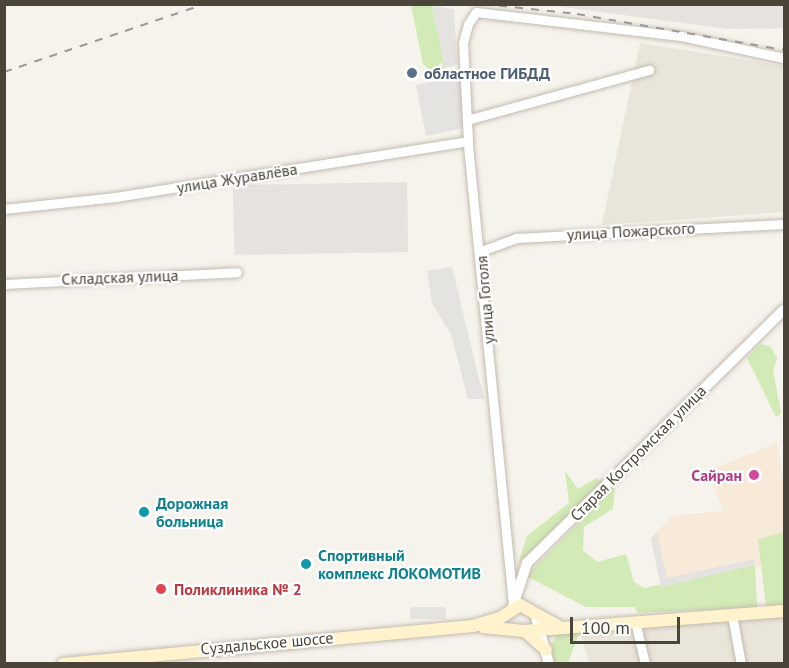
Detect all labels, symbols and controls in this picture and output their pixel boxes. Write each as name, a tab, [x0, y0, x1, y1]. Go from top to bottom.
place label: областное ГИБДД	[424, 63, 550, 83]
marker: областное ГИБДД	[405, 66, 419, 80]
street label: улица Журавлёва	[175, 159, 299, 197]
street label: улица Пожарского	[566, 218, 696, 244]
street label: улица Гоголя	[472, 255, 498, 345]
street label: Складская улица	[61, 265, 179, 289]
street label: Старая Костромская улица	[566, 381, 710, 525]
place label: Сайран	[691, 465, 742, 485]
marker: Сайран	[747, 468, 761, 482]
place label: Дорожная больница	[156, 493, 228, 531]
marker: Дорожная больница	[137, 505, 151, 519]
place label: Спортивный комплекс ЛОКОМОТИВ	[318, 545, 481, 583]
marker: Спортивный комплекс ЛОКОМОТИВ	[299, 557, 313, 571]
place label: Поликлиника № 2	[174, 579, 302, 599]
marker: Поликлиника № 2	[152, 580, 170, 598]
scale bar	[573, 605, 682, 643]
text: 100 m	[581, 616, 630, 639]
street label: Суздальское шоссе	[200, 628, 334, 658]

